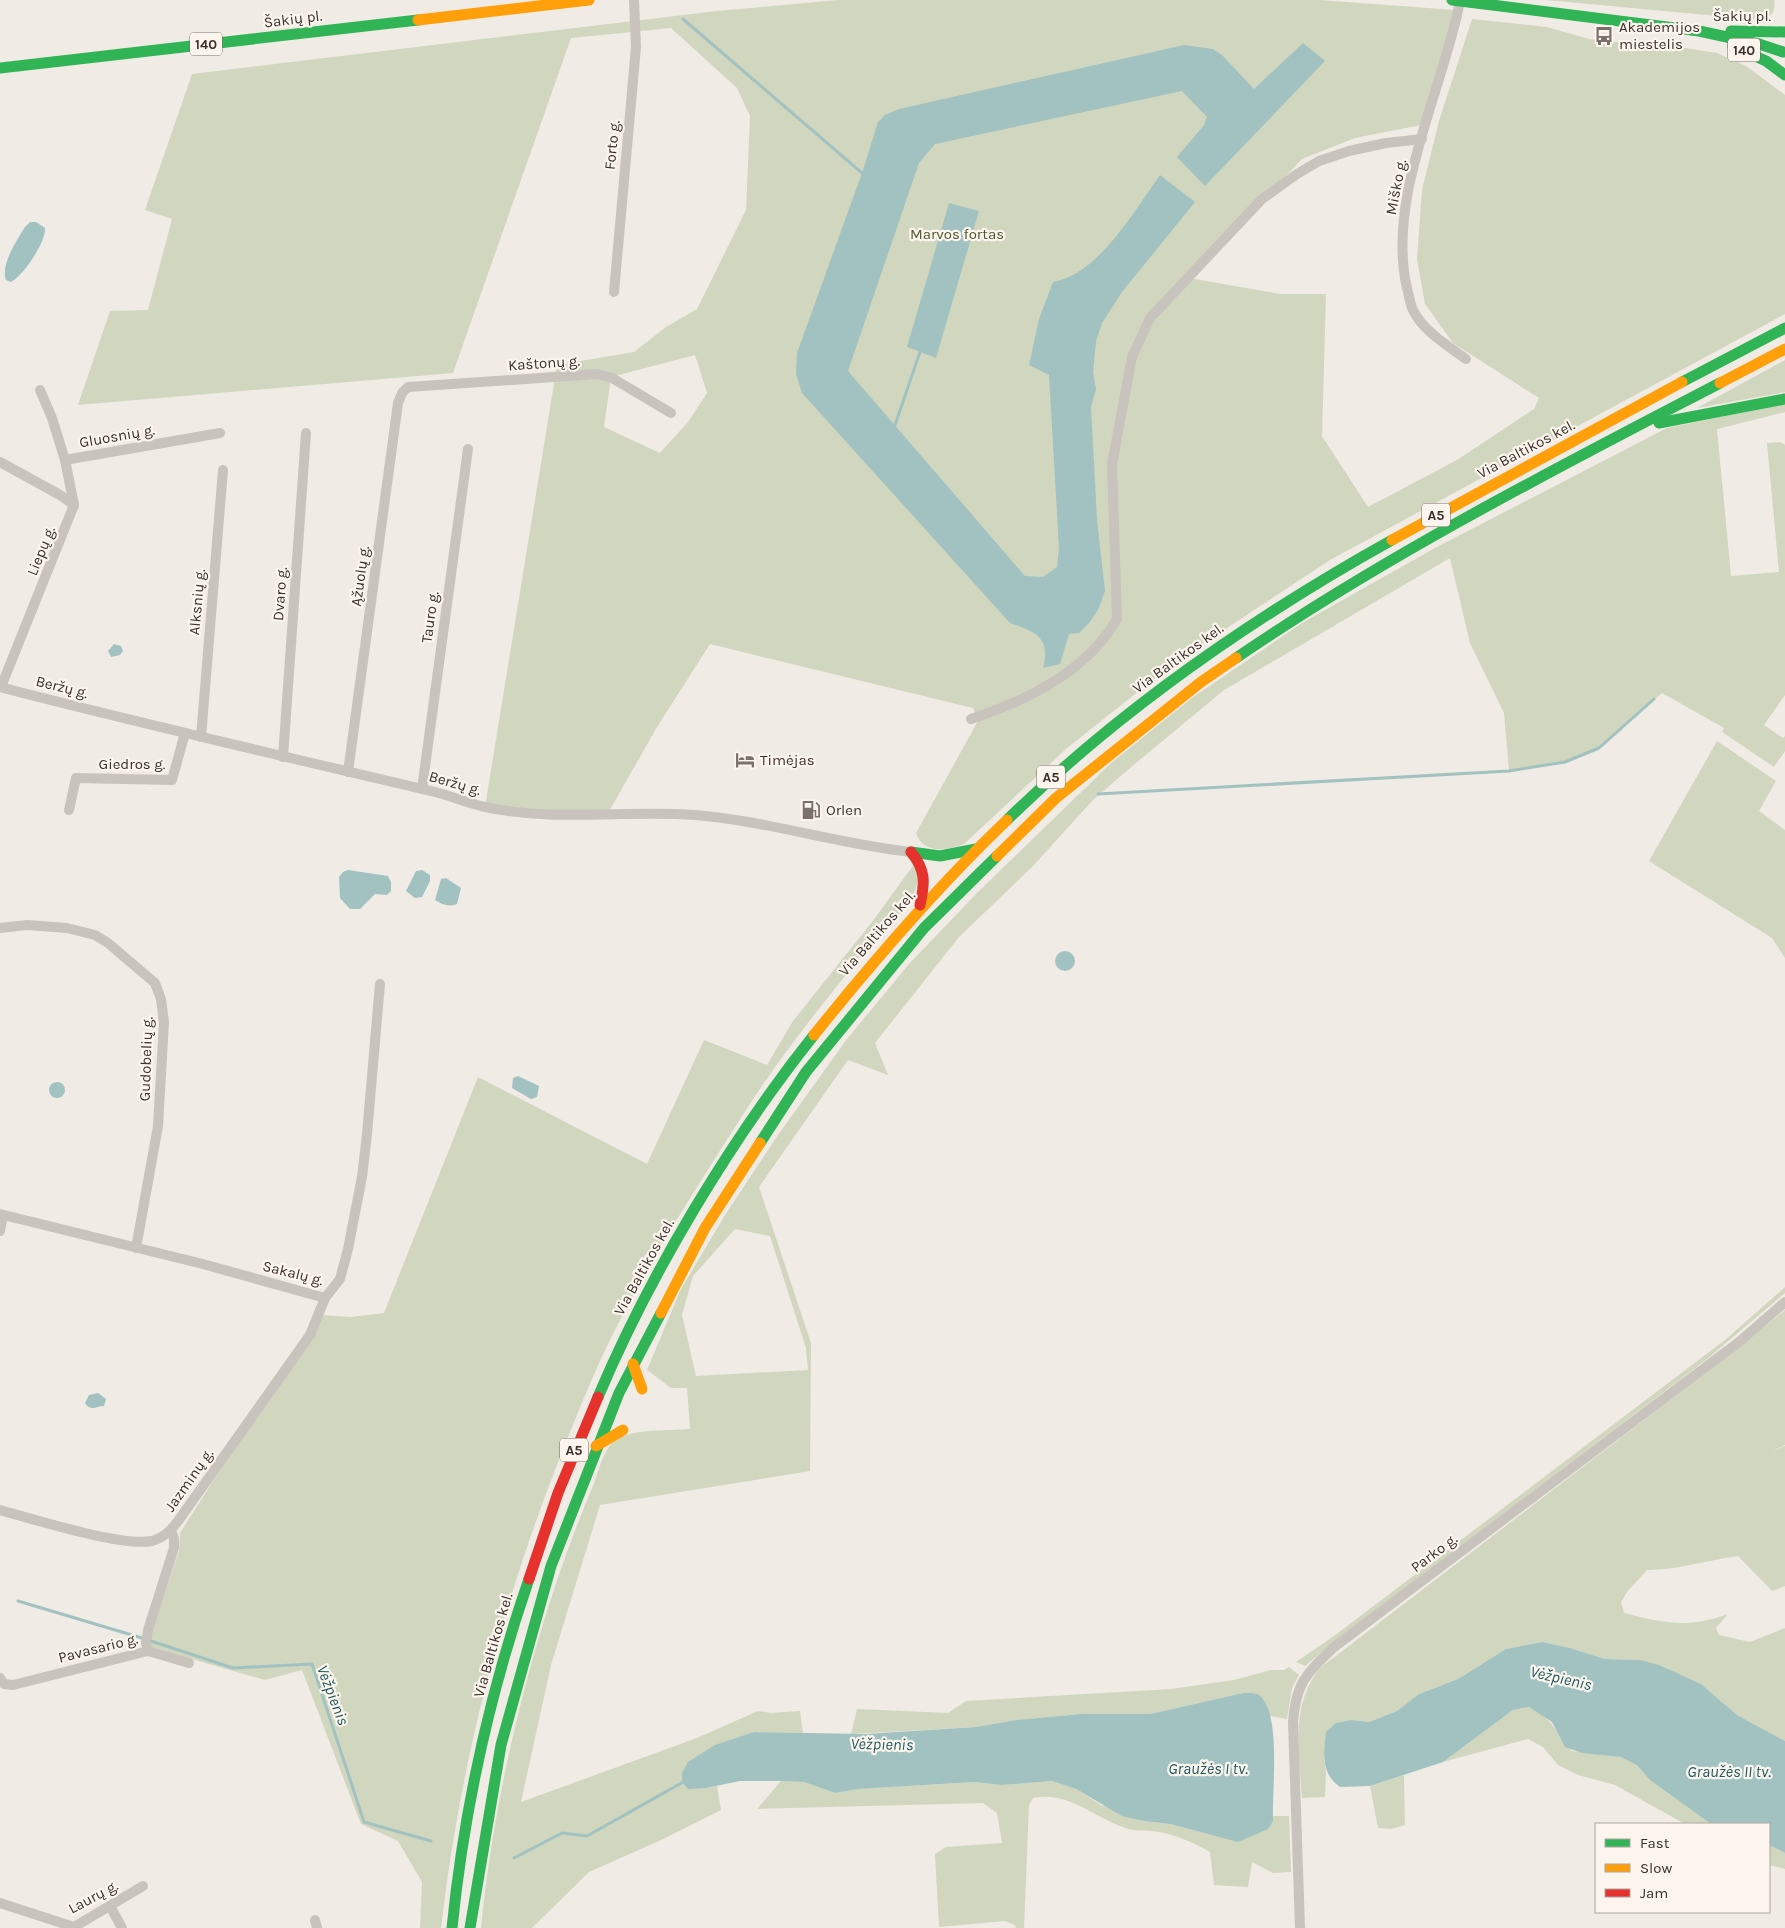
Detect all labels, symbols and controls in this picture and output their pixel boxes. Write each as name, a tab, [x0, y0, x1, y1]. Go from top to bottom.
street label: Šakių pl.	[263, 6, 323, 32]
street label: Šakių pl.	[1713, 7, 1772, 25]
place label: Akademijos miestelis	[1619, 18, 1700, 53]
bus stop icon: Akademijos miestelis	[1593, 25, 1615, 47]
road number: 140	[190, 33, 222, 56]
road number: 140	[1728, 38, 1760, 62]
street label: Forto g.	[600, 119, 624, 171]
street label: Miško g.	[1382, 157, 1410, 216]
park label: Marvos fortas	[910, 225, 1004, 243]
street label: Kaštonų g.	[507, 351, 581, 374]
street label: Via Baltikos kel.	[1474, 416, 1578, 482]
street label: Gluosnių g.	[78, 420, 156, 451]
road number: A5	[1422, 504, 1450, 526]
street label: Liepų g.	[23, 523, 59, 578]
street label: Ąžuolų g.	[347, 544, 373, 607]
street label: Dvaro g.	[269, 566, 291, 622]
street label: Alksnių g.	[185, 568, 209, 636]
street label: Tauro g.	[417, 590, 443, 644]
street label: Via Baltikos kel.	[1129, 619, 1227, 697]
street label: Beržų g.	[34, 672, 90, 702]
hotel icon: Timėjas	[734, 749, 756, 771]
place label: Timėjas	[760, 751, 815, 769]
street label: Giedros g.	[99, 755, 166, 773]
road number: A5	[1037, 766, 1065, 789]
street label: Beržų g.	[427, 767, 483, 799]
fuel station icon: Orlen	[800, 799, 822, 821]
place label: Orlen	[826, 801, 862, 819]
street label: Via Baltikos kel.	[835, 886, 919, 980]
street label: Gudobelių g.	[136, 1016, 156, 1102]
street label: Via Baltikos kel.	[610, 1215, 678, 1318]
street label: Sakalų g.	[261, 1257, 326, 1289]
road number: A5	[560, 1438, 588, 1462]
street label: Jazminų g.	[161, 1445, 217, 1515]
street label: Parko g.	[1407, 1530, 1461, 1576]
street label: Via Baltikos kel.	[469, 1590, 517, 1699]
street label: Pavasario g.	[56, 1629, 140, 1667]
water label: Vėžpienis	[313, 1662, 353, 1728]
water label: Vėžpienis	[1528, 1662, 1594, 1694]
water label: Vėžpienis	[850, 1734, 914, 1754]
water label: Graužės I tv.	[1168, 1759, 1248, 1778]
water label: Graužės II tv.	[1687, 1762, 1771, 1781]
legend	[1595, 1823, 1770, 1913]
text: Fast	[1640, 1834, 1670, 1852]
text: Slow	[1640, 1859, 1672, 1877]
street label: Laurų g.	[65, 1876, 121, 1918]
text: Jam	[1640, 1884, 1668, 1902]

